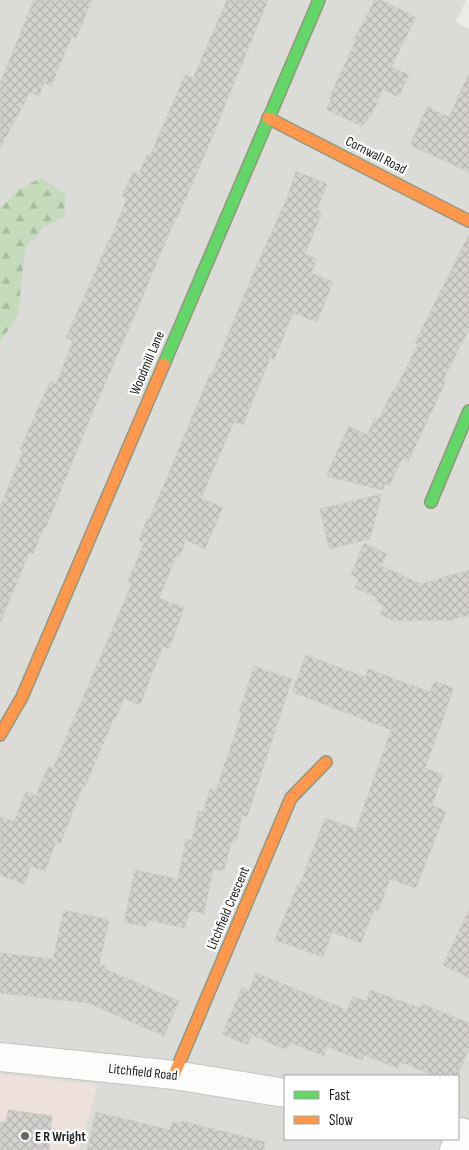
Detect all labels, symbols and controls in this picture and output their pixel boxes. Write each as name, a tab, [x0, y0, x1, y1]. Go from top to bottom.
street label: Cornwall Road	[343, 132, 410, 178]
street label: Woodmill Lane	[126, 329, 168, 397]
street label: Litchfield Crescent	[203, 864, 253, 952]
street label: Litchfield Road	[108, 1060, 178, 1084]
legend	[284, 1075, 459, 1140]
text: Fast	[329, 1086, 351, 1105]
text: Slow	[329, 1111, 353, 1130]
place label: E R Wright	[35, 1128, 86, 1145]
marker: E R Wright	[19, 1130, 31, 1142]

